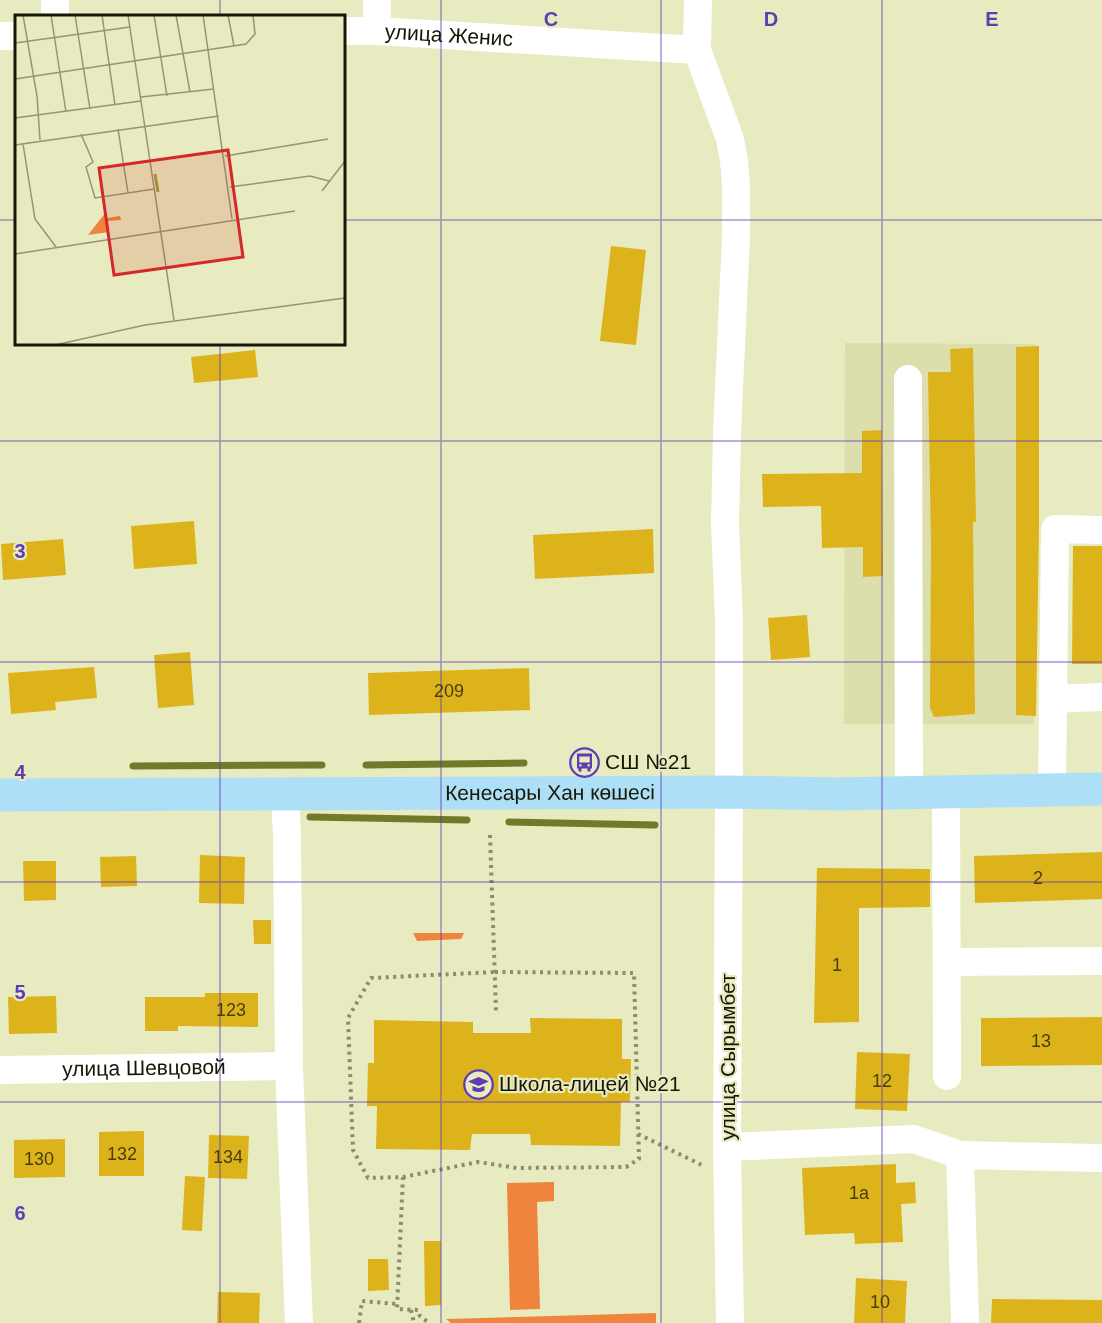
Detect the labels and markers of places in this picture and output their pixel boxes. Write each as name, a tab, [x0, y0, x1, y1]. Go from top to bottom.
bus stop icon: СШ №21	[568, 746, 600, 778]
place label: СШ №21	[605, 750, 691, 773]
school or university icon: Школа-лицей №21	[462, 1068, 494, 1100]
place label: Школа-лицей №21	[499, 1072, 681, 1095]

